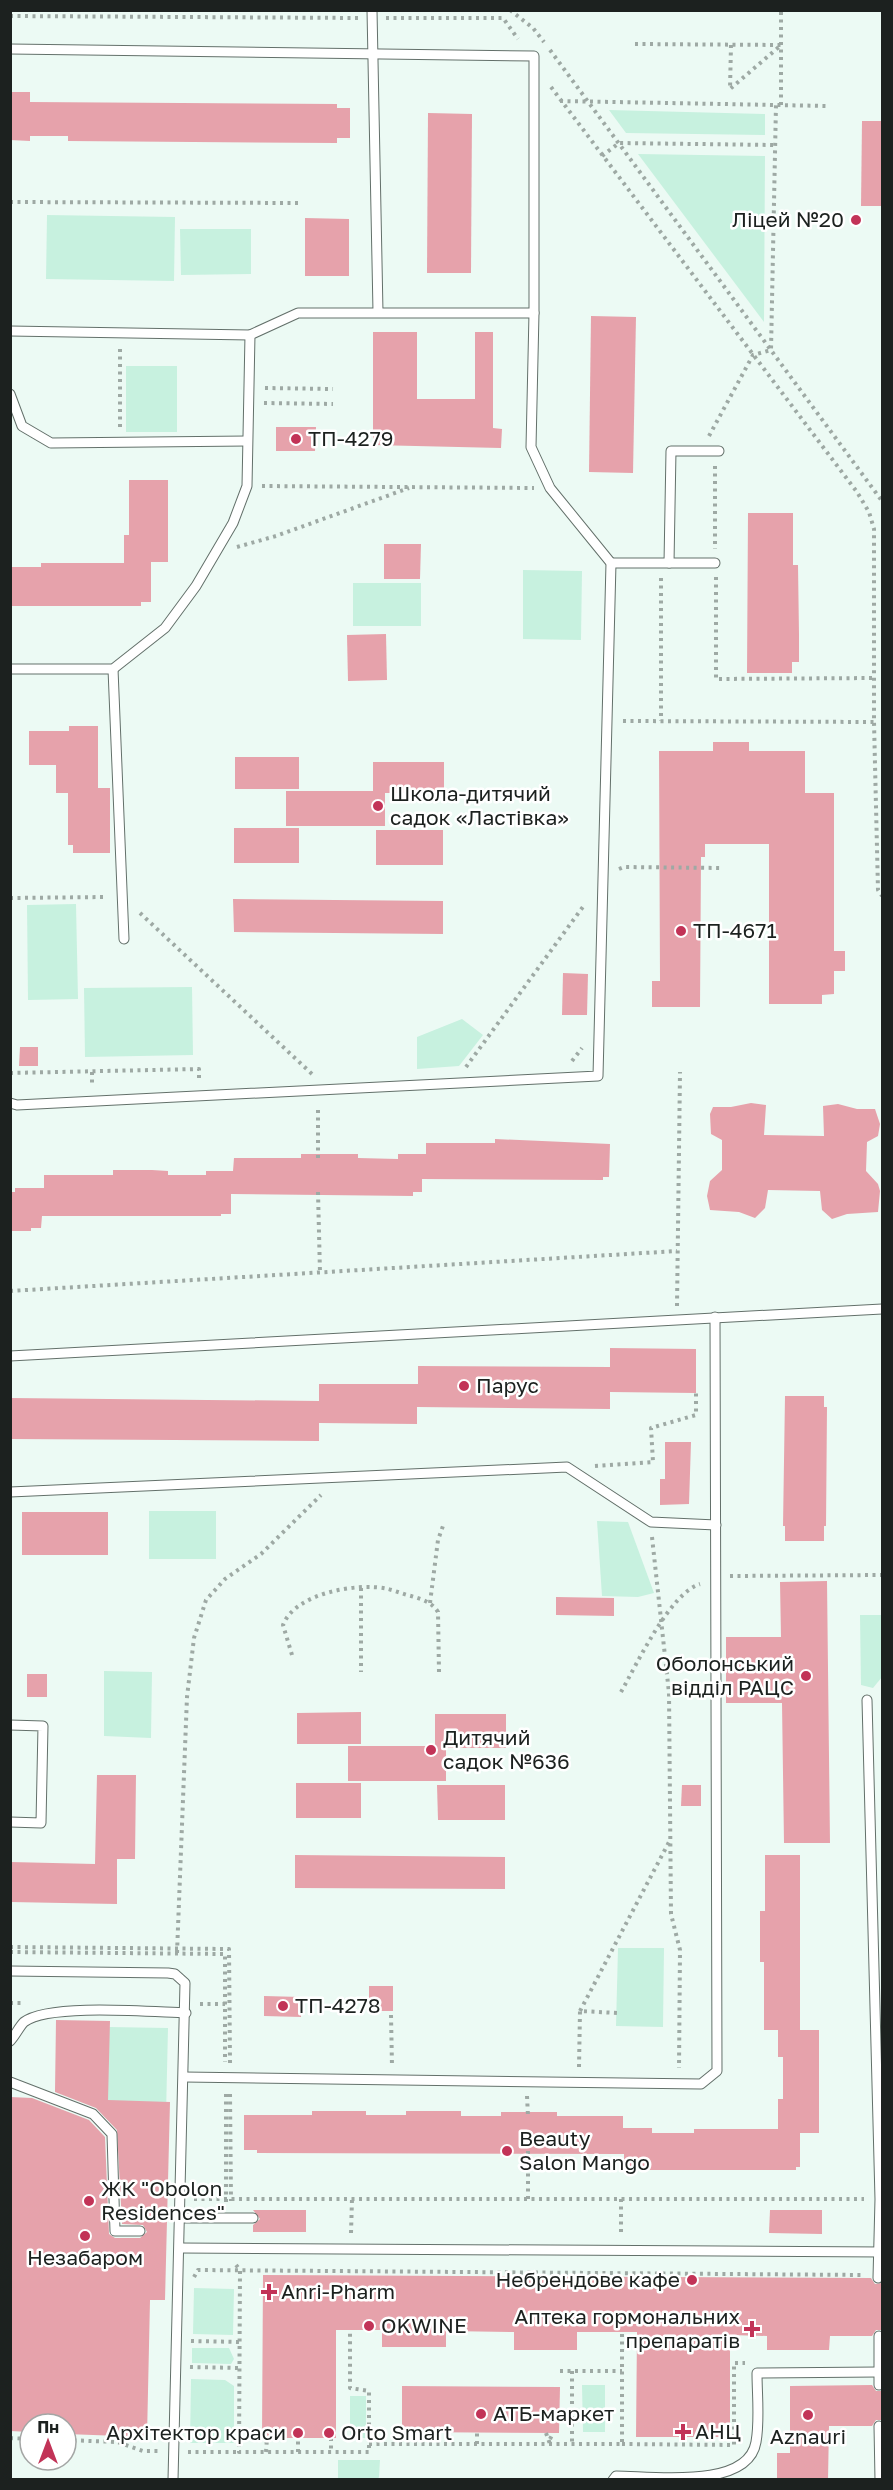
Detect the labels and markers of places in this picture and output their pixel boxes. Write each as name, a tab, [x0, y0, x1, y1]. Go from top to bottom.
place label: Ліцей №20	[732, 206, 844, 232]
marker: Ліцей №20	[849, 213, 863, 227]
place label: ТП-4279	[308, 425, 394, 451]
marker: ТП-4279	[289, 432, 303, 446]
place label: Школа-дитячий садок «Ластівка»	[390, 780, 569, 830]
marker: Школа-дитячий садок «Ластівка»	[371, 799, 385, 813]
place label: ТП-4671	[693, 917, 777, 943]
marker: ТП-4671	[674, 924, 688, 938]
place label: Парус	[476, 1372, 539, 1398]
marker: Парус	[457, 1379, 471, 1393]
place label: Оболонський відділ РАЦС	[656, 1650, 794, 1700]
marker: Оболонський відділ РАЦС	[799, 1669, 813, 1683]
place label: Дитячий садок №636	[443, 1724, 570, 1774]
marker: Дитячий садок №636	[424, 1743, 438, 1757]
place label: ТП-4278	[295, 1992, 381, 2018]
marker: ТП-4278	[276, 1999, 290, 2013]
place label: Beauty Salon Mango	[519, 2125, 650, 2175]
marker: Beauty Salon Mango	[500, 2144, 514, 2158]
place label: ЖК "Obolon Residences"	[101, 2175, 225, 2225]
marker: ЖК "Obolon Residences"	[82, 2194, 96, 2208]
marker: Незабаром	[78, 2229, 92, 2243]
place label: Незабаром	[27, 2244, 143, 2270]
place label: Небрендове кафе	[495, 2266, 680, 2292]
marker: Небрендове кафе	[685, 2273, 699, 2287]
place label: Anri-Pharm	[281, 2278, 395, 2304]
marker: Anri-Pharm	[262, 2285, 276, 2299]
place label: Аптека гормональних препаратів	[514, 2303, 740, 2353]
place label: OKWINE	[381, 2312, 467, 2338]
marker: OKWINE	[362, 2319, 376, 2333]
marker: Аптека гормональних препаратів	[745, 2322, 759, 2336]
place label: АТБ-маркет	[493, 2400, 614, 2426]
marker: АТБ-маркет	[474, 2407, 488, 2421]
marker: Aznauri	[801, 2408, 815, 2422]
place label: АНЦ	[695, 2418, 741, 2444]
place label: Архітектор краси	[106, 2419, 286, 2445]
place label: Orto Smart	[341, 2419, 452, 2445]
place label: Aznauri	[770, 2423, 846, 2449]
marker: АНЦ	[676, 2425, 690, 2439]
marker: Архітектор краси	[291, 2426, 305, 2440]
marker: Orto Smart	[322, 2426, 336, 2440]

